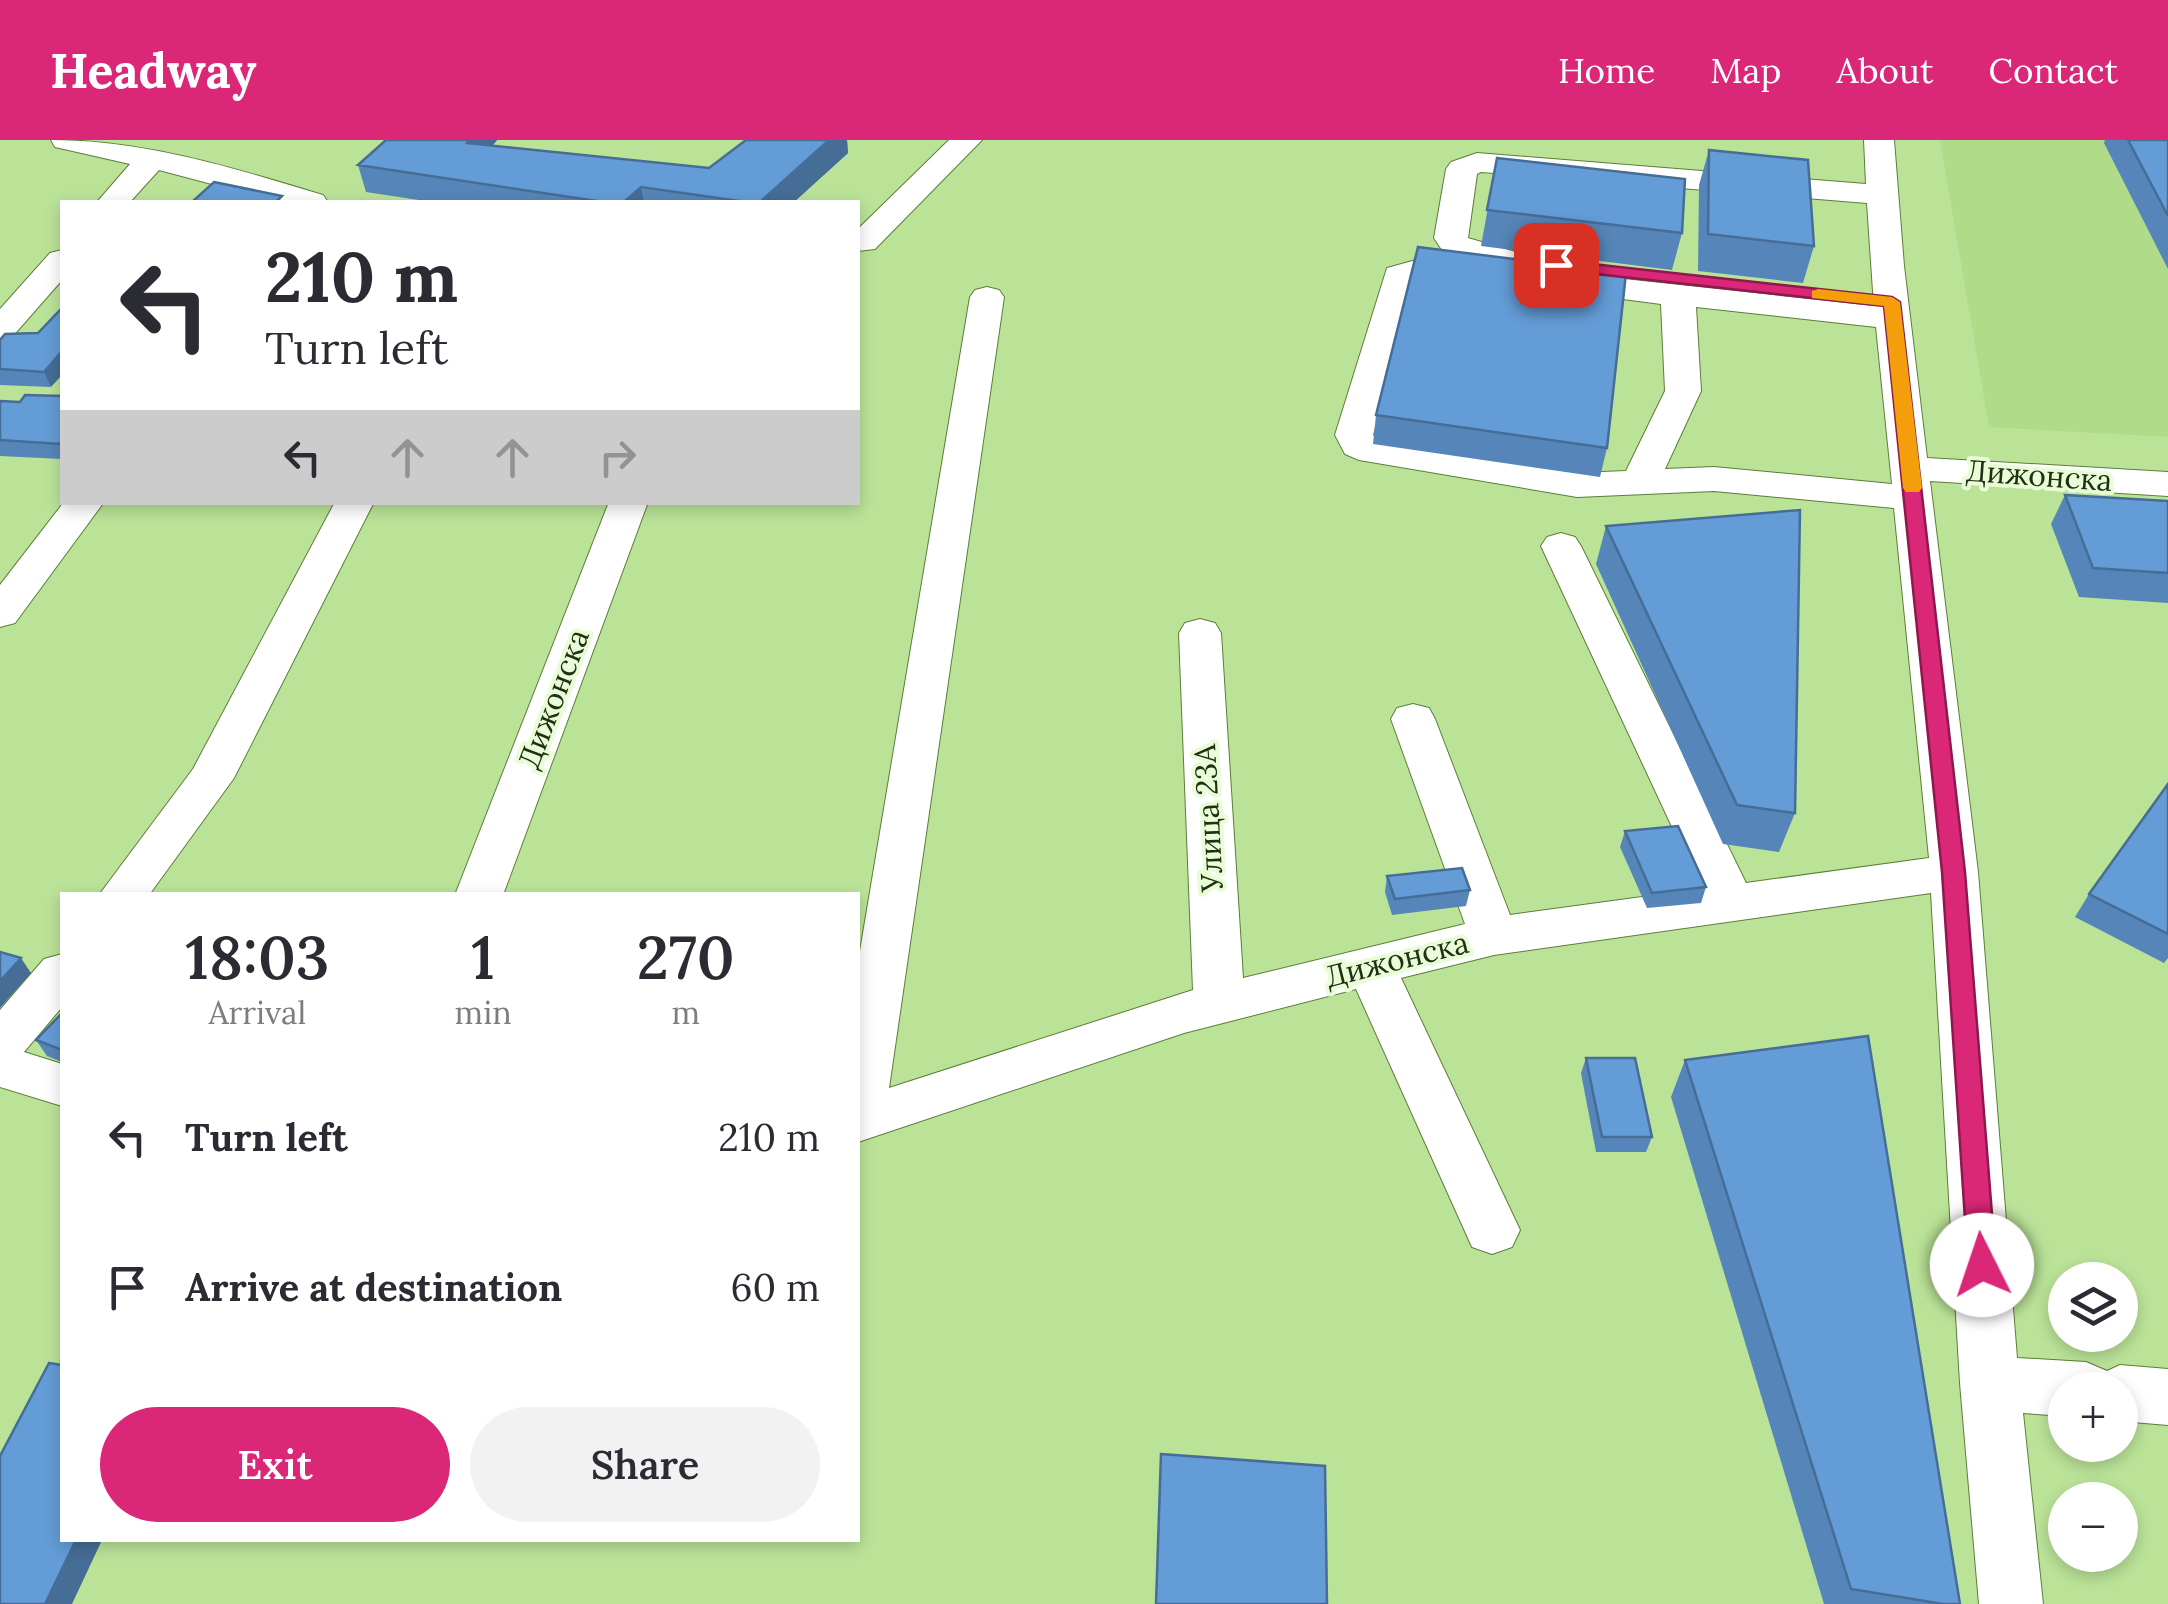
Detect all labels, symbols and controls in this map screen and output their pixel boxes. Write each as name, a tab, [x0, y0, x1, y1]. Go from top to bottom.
text: Headway	[50, 40, 256, 101]
text: Home	[1558, 48, 1655, 93]
text: Map	[1710, 48, 1781, 93]
text: About	[1836, 48, 1934, 93]
text: Contact	[1989, 48, 2118, 93]
pin	[1514, 223, 1599, 308]
text: 210 m	[265, 232, 458, 321]
icon: arrive	[1529, 238, 1584, 293]
icon: left	[100, 240, 230, 370]
text: Turn left	[265, 319, 448, 376]
icon: left	[275, 430, 330, 485]
icon: ahead	[380, 430, 435, 485]
icon: ahead	[485, 430, 540, 485]
icon: right	[590, 430, 645, 485]
street label: Дижонска	[1965, 451, 2113, 499]
street label: Дижонска	[509, 623, 597, 774]
street label: Улица 23А	[1185, 742, 1231, 894]
text: 18:03	[185, 919, 329, 995]
text: 1	[471, 919, 495, 995]
text: 270	[637, 919, 735, 995]
street label: Дижонска	[1321, 923, 1472, 995]
text: Arrival	[208, 992, 306, 1033]
text: min	[455, 992, 512, 1033]
text: m	[671, 992, 700, 1033]
icon: left	[100, 1110, 155, 1165]
text: Turn left	[185, 1113, 348, 1161]
text: 210 m	[718, 1113, 820, 1161]
position arrow	[1930, 1213, 2034, 1317]
icon: arrive	[100, 1260, 155, 1315]
map controls	[2048, 1262, 2138, 1572]
button: layers	[2048, 1262, 2138, 1352]
text: Arrive at destination	[185, 1263, 562, 1311]
text: 60 m	[730, 1263, 820, 1311]
button: +	[2048, 1372, 2138, 1462]
button: Exit	[100, 1407, 450, 1522]
button: Share	[470, 1407, 820, 1522]
button: −	[2048, 1482, 2138, 1572]

